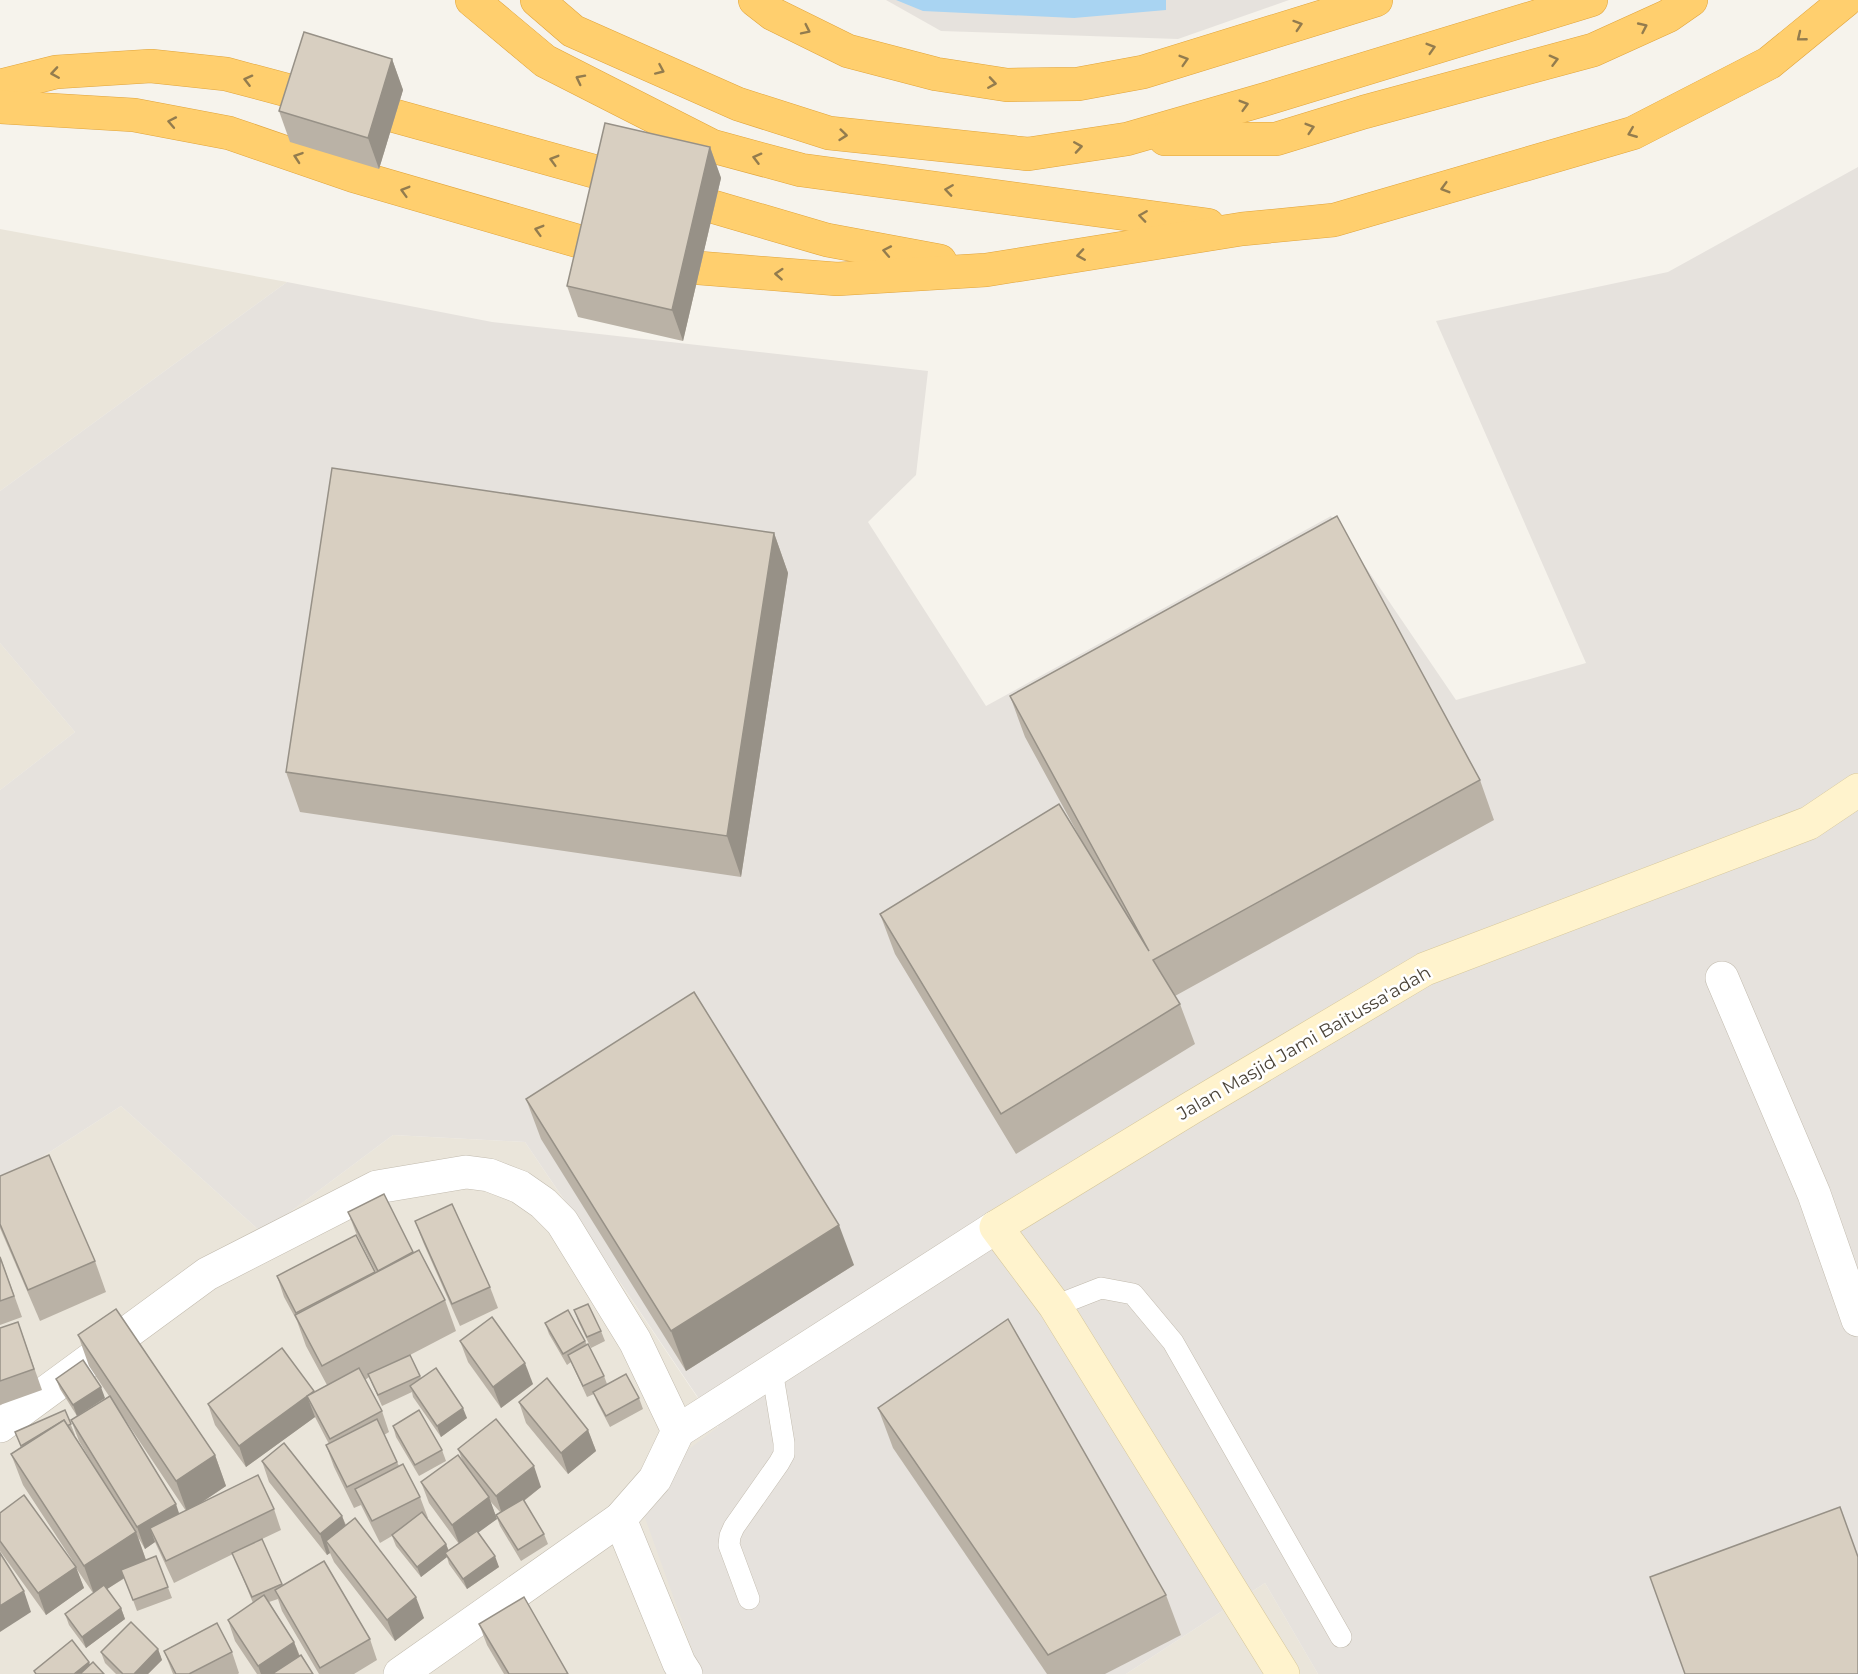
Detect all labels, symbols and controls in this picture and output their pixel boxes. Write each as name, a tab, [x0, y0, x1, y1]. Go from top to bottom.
one-way arrow	[1292, 19, 1303, 32]
one-way arrow	[799, 22, 810, 34]
one-way arrow	[1637, 22, 1648, 34]
one-way arrow	[1796, 29, 1807, 40]
one-way arrow	[1425, 43, 1436, 55]
one-way arrow	[1178, 55, 1189, 67]
one-way arrow	[1549, 55, 1559, 67]
one-way arrow	[654, 62, 665, 74]
one-way arrow	[50, 66, 60, 79]
one-way arrow	[576, 74, 587, 86]
one-way arrow	[244, 75, 254, 87]
one-way arrow	[987, 76, 996, 88]
one-way arrow	[1238, 100, 1249, 112]
one-way arrow	[167, 116, 177, 129]
one-way arrow	[1304, 123, 1315, 136]
one-way arrow	[1627, 126, 1638, 138]
one-way arrow	[839, 128, 848, 141]
one-way arrow	[1073, 141, 1082, 153]
one-way arrow	[293, 152, 304, 165]
one-way arrow	[753, 153, 763, 165]
one-way arrow	[549, 155, 560, 167]
one-way arrow	[1440, 181, 1451, 193]
one-way arrow	[945, 184, 954, 197]
one-way arrow	[400, 186, 411, 198]
one-way arrow	[1138, 210, 1147, 222]
one-way arrow	[534, 225, 544, 237]
one-way arrow	[882, 245, 892, 258]
one-way arrow	[1076, 249, 1086, 261]
one-way arrow	[774, 268, 783, 281]
street label: Jalan Masjid Jami Baitussa'adah	[1172, 961, 1435, 1125]

